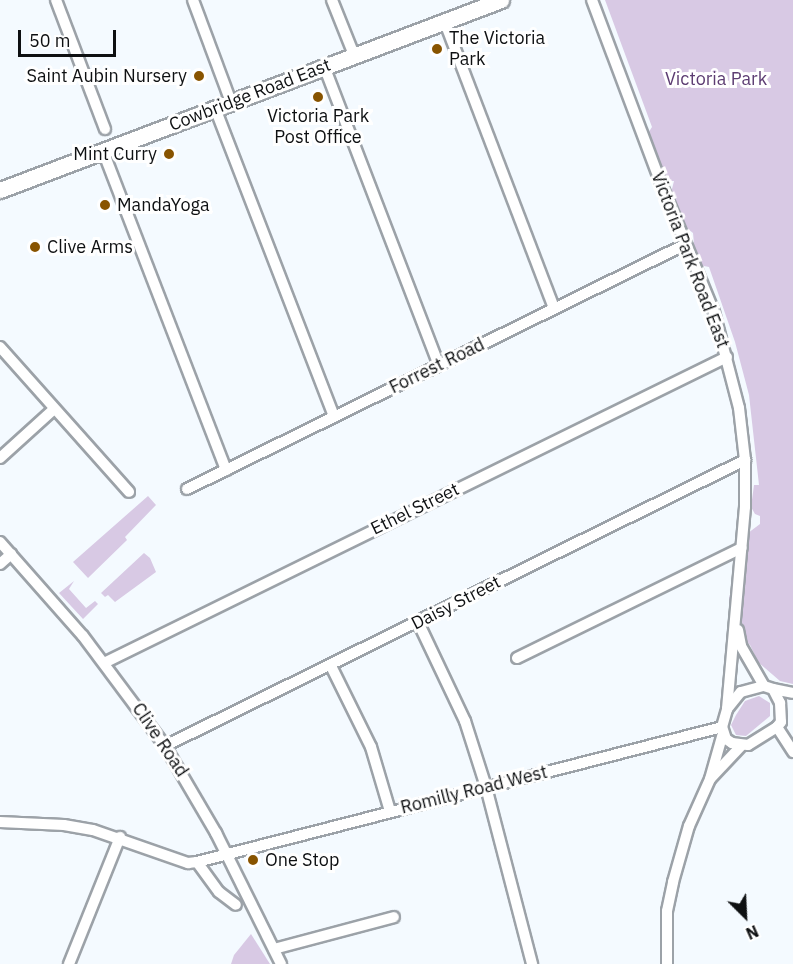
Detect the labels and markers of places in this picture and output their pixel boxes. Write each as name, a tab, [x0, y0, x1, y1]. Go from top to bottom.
place label: The Victoria Park	[449, 28, 545, 70]
marker: The Victoria Park	[430, 42, 444, 56]
place label: Saint Aubin Nursery	[26, 65, 187, 87]
marker: Saint Aubin Nursery	[192, 69, 206, 83]
marker: Victoria Park Post Office	[311, 90, 325, 104]
place label: Victoria Park Post Office	[267, 106, 369, 148]
place label: Mint Curry	[73, 143, 157, 165]
marker: Mint Curry	[162, 147, 176, 161]
place label: MandaYoga	[117, 194, 210, 216]
marker: MandaYoga	[98, 198, 112, 212]
place label: Clive Arms	[47, 236, 133, 258]
marker: Clive Arms	[28, 240, 42, 254]
place label: One Stop	[265, 849, 339, 871]
marker: One Stop	[246, 853, 260, 867]

